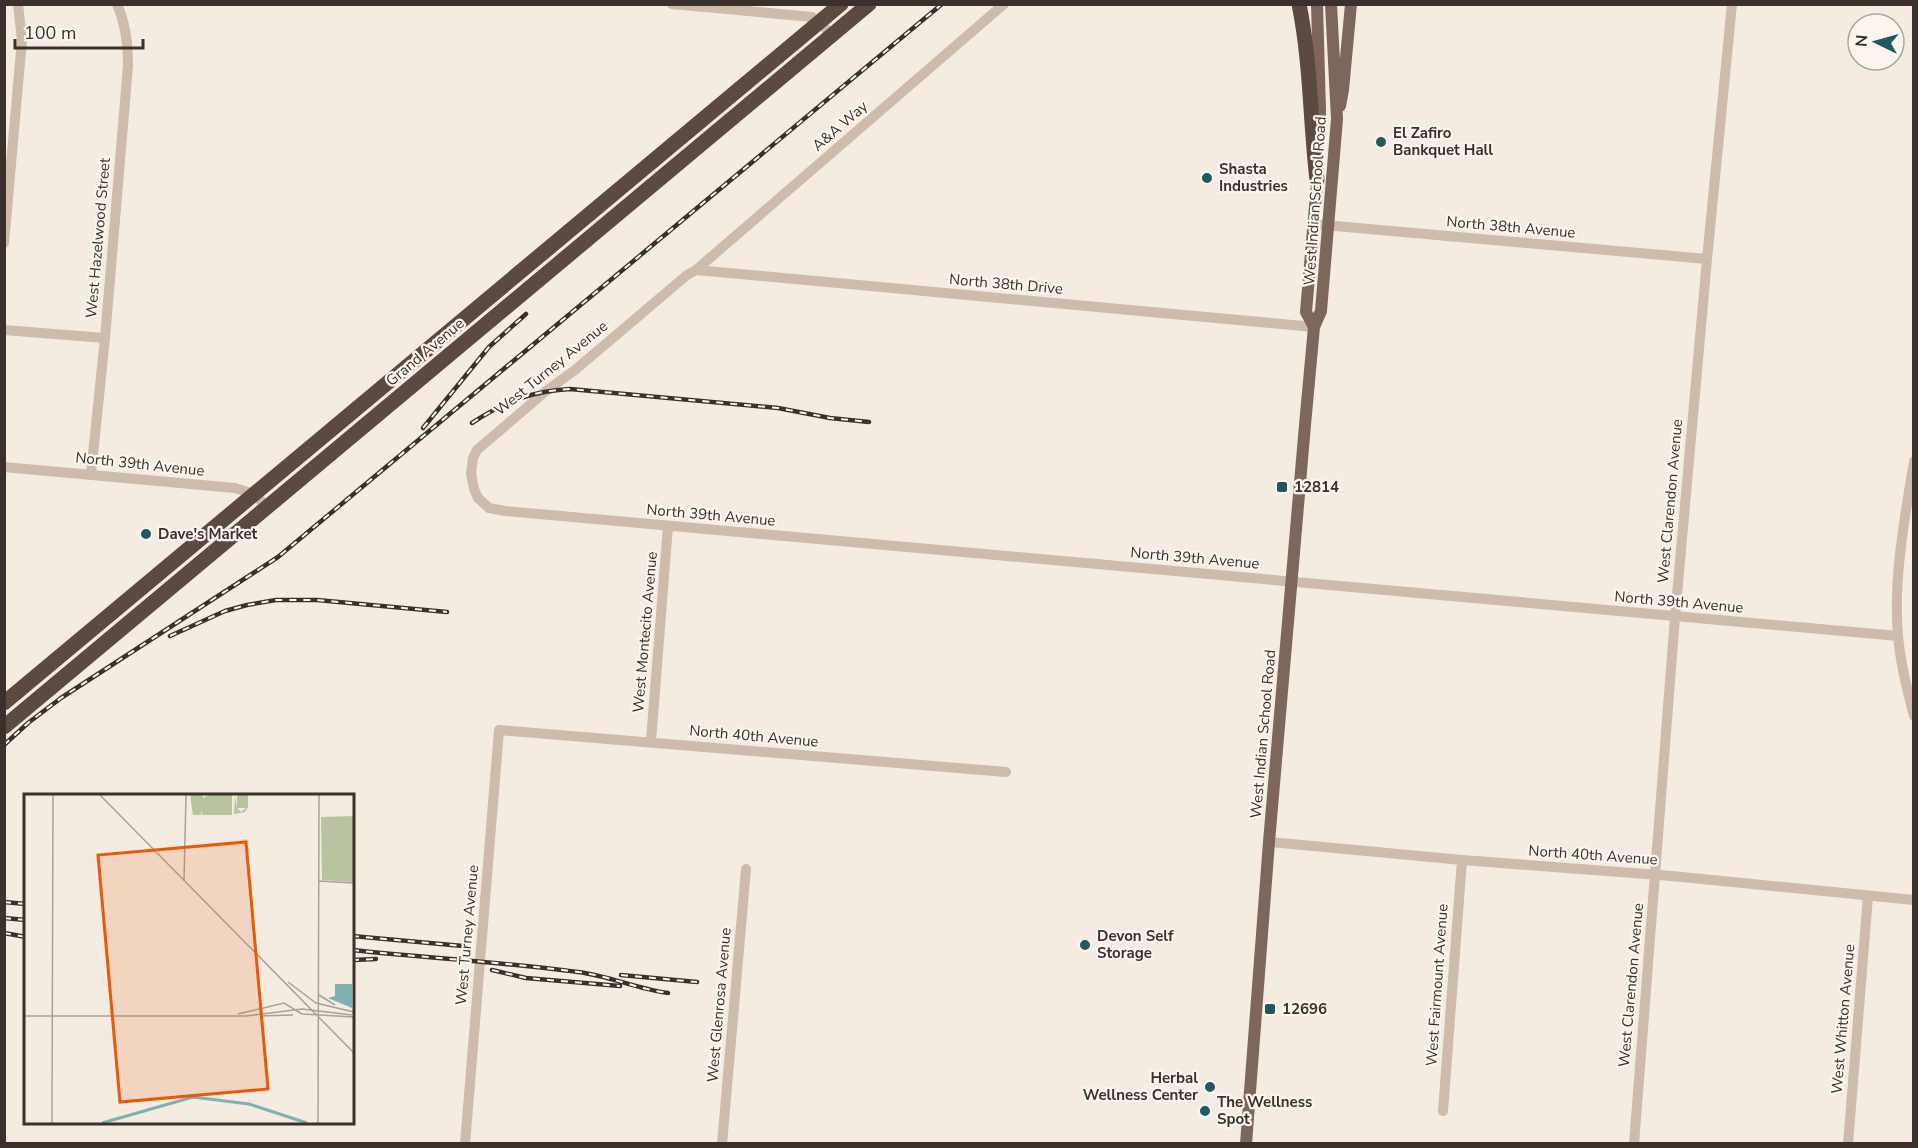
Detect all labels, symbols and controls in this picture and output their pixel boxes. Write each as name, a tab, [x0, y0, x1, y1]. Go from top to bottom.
scale bar	[15, 12, 142, 50]
north arrow	[1846, 12, 1906, 72]
text: 100 m	[24, 21, 76, 45]
text: N	[1851, 34, 1874, 48]
street label: A&A Way	[808, 96, 872, 156]
street label: West Indian School Road	[1299, 116, 1331, 286]
place label: El Zafiro Bankquet Hall	[1393, 123, 1493, 160]
marker: El Zafiro Bankquet Hall	[1374, 135, 1388, 149]
street label: West Hazelwood Street	[81, 156, 115, 319]
place label: Shasta Industries	[1219, 159, 1288, 196]
marker: Shasta Industries	[1200, 171, 1214, 185]
street label: North 38th Avenue	[1446, 211, 1576, 243]
street label: North 38th Drive	[948, 269, 1064, 299]
street label: Grand Avenue	[382, 313, 468, 391]
street label: West Turney Avenue	[490, 316, 612, 420]
street label: West Clarendon Avenue	[1653, 418, 1687, 584]
street label: North 39th Avenue	[75, 447, 205, 481]
place label: 12814	[1294, 477, 1339, 497]
marker: 12814	[1275, 480, 1289, 494]
street label: North 39th Avenue	[646, 499, 776, 531]
place label: Dave's Market	[158, 524, 258, 544]
marker: Dave's Market	[139, 527, 153, 541]
street label: North 39th Avenue	[1130, 542, 1260, 574]
street label: West Montecito Avenue	[628, 551, 662, 713]
street label: North 39th Avenue	[1614, 586, 1744, 618]
street label: West Indian School Road	[1246, 649, 1280, 819]
street label: North 40th Avenue	[689, 720, 819, 752]
inset map	[24, 794, 354, 1124]
street label: North 40th Avenue	[1528, 841, 1658, 869]
street label: West Turney Avenue	[451, 864, 483, 1006]
street label: West Clarendon Avenue	[1614, 902, 1648, 1068]
street label: West Fairmount Avenue	[1421, 903, 1453, 1067]
place label: Devon Self Storage	[1097, 926, 1174, 963]
street label: West Glenrosa Avenue	[702, 927, 736, 1083]
marker: Devon Self Storage	[1078, 938, 1092, 952]
street label: West Whitton Avenue	[1826, 943, 1860, 1095]
place label: 12696	[1282, 999, 1327, 1019]
marker: 12696	[1263, 1002, 1277, 1016]
place label: Herbal Wellness Center	[1083, 1068, 1198, 1105]
marker: Herbal Wellness Center	[1203, 1080, 1217, 1094]
place label: The Wellness Spot	[1217, 1092, 1312, 1129]
marker: The Wellness Spot	[1198, 1104, 1212, 1118]

